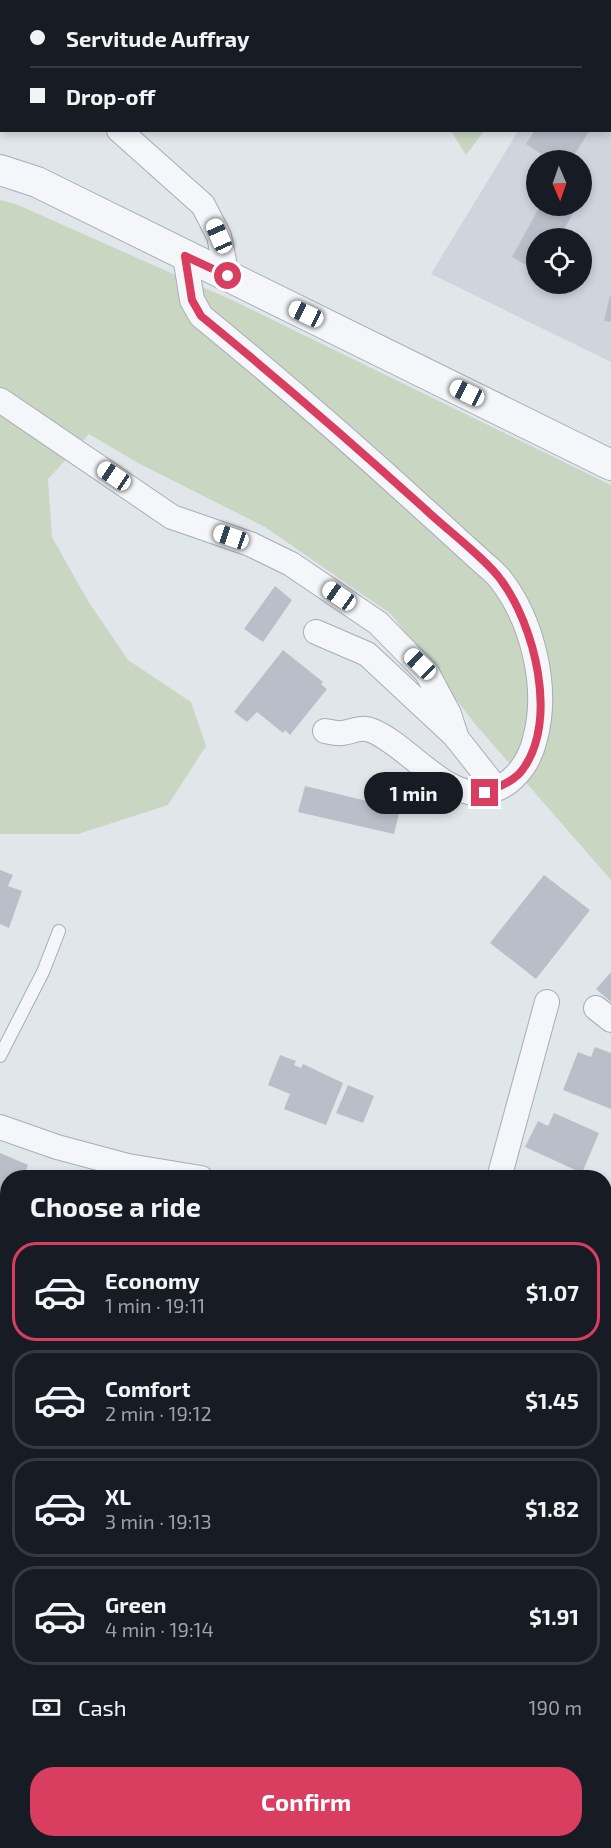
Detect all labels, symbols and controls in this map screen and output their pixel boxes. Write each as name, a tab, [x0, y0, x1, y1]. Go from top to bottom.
text: Servitude Auffray	[66, 25, 249, 51]
text: Drop-off	[66, 83, 155, 109]
north arrow	[526, 150, 592, 216]
map controls	[526, 150, 592, 294]
car	[203, 216, 235, 256]
button: locate	[526, 228, 592, 294]
route start	[214, 262, 241, 289]
car	[286, 298, 326, 330]
car	[447, 377, 487, 409]
car	[94, 458, 134, 494]
car	[211, 523, 251, 551]
car	[319, 578, 359, 614]
car	[401, 645, 439, 683]
callout: 1 min	[365, 772, 464, 814]
route end	[471, 779, 498, 806]
text: 1 min	[389, 781, 438, 805]
text: Choose a ride	[30, 1190, 201, 1222]
icon: car	[33, 1265, 87, 1319]
text: Economy	[105, 1267, 200, 1293]
text: $1.07	[526, 1279, 579, 1305]
text: 1 min · 19:11	[105, 1293, 205, 1317]
icon: car	[33, 1373, 87, 1427]
text: Comfort	[105, 1375, 190, 1401]
text: $1.45	[525, 1387, 579, 1413]
text: 2 min · 19:12	[105, 1401, 212, 1425]
icon: car	[33, 1481, 87, 1535]
text: XL	[105, 1483, 131, 1509]
text: $1.82	[525, 1495, 579, 1521]
text: 3 min · 19:13	[105, 1509, 212, 1533]
icon: car	[33, 1589, 87, 1643]
text: Green	[105, 1591, 167, 1617]
text: $1.91	[529, 1603, 579, 1629]
text: 4 min · 19:14	[105, 1617, 214, 1641]
icon: cash	[30, 1691, 63, 1724]
text: Cash	[78, 1694, 127, 1720]
text: 190 m	[529, 1695, 582, 1719]
button: Confirm	[30, 1767, 582, 1836]

